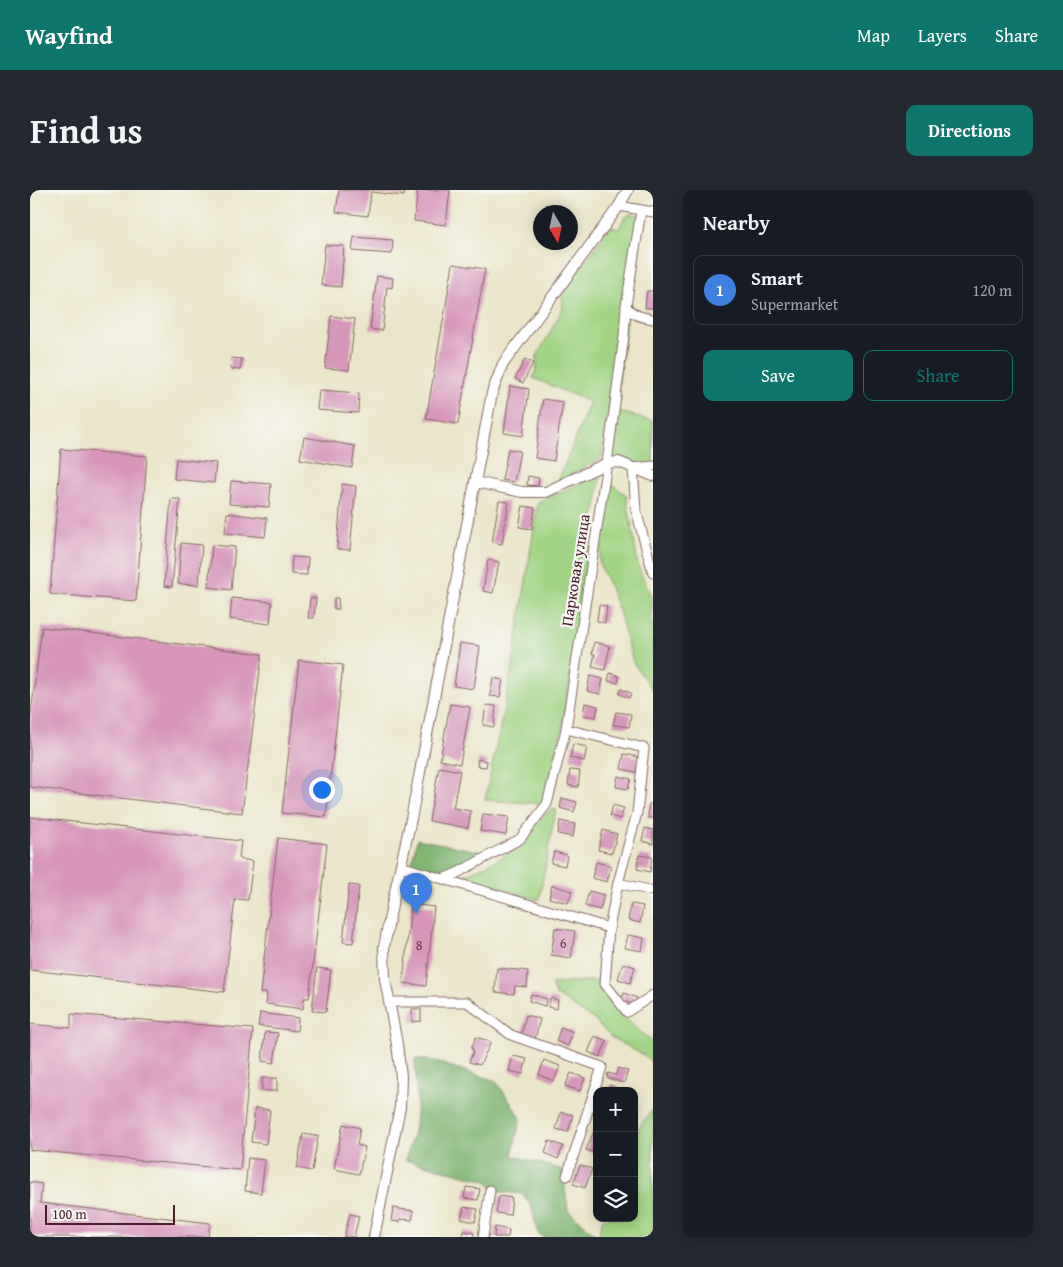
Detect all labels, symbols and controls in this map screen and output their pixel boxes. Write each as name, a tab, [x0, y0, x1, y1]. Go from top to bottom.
text: Wayfind	[25, 18, 113, 53]
text: Map	[857, 22, 890, 49]
text: Layers	[918, 22, 967, 49]
text: Share	[995, 22, 1038, 49]
text: Find us	[30, 105, 143, 156]
button: Directions	[906, 105, 1033, 156]
north arrow	[533, 205, 578, 250]
text: Nearby	[703, 207, 770, 238]
text: Smart	[751, 264, 803, 292]
text: 1	[716, 278, 724, 302]
text: 120 m	[972, 278, 1012, 302]
text: Supermarket	[751, 292, 838, 316]
button: Save	[703, 350, 853, 401]
button: Share	[863, 350, 1013, 401]
street label: Парковая улица	[554, 512, 596, 628]
your location	[309, 777, 335, 803]
pin: 1	[400, 873, 432, 914]
house number: 6	[560, 933, 567, 953]
house number: 8	[416, 935, 423, 955]
map controls	[593, 1087, 638, 1222]
button: +	[593, 1087, 638, 1132]
button: −	[593, 1132, 638, 1177]
button: layers	[593, 1177, 638, 1222]
scale bar	[45, 1202, 175, 1225]
text: 100 m	[52, 1204, 87, 1224]

